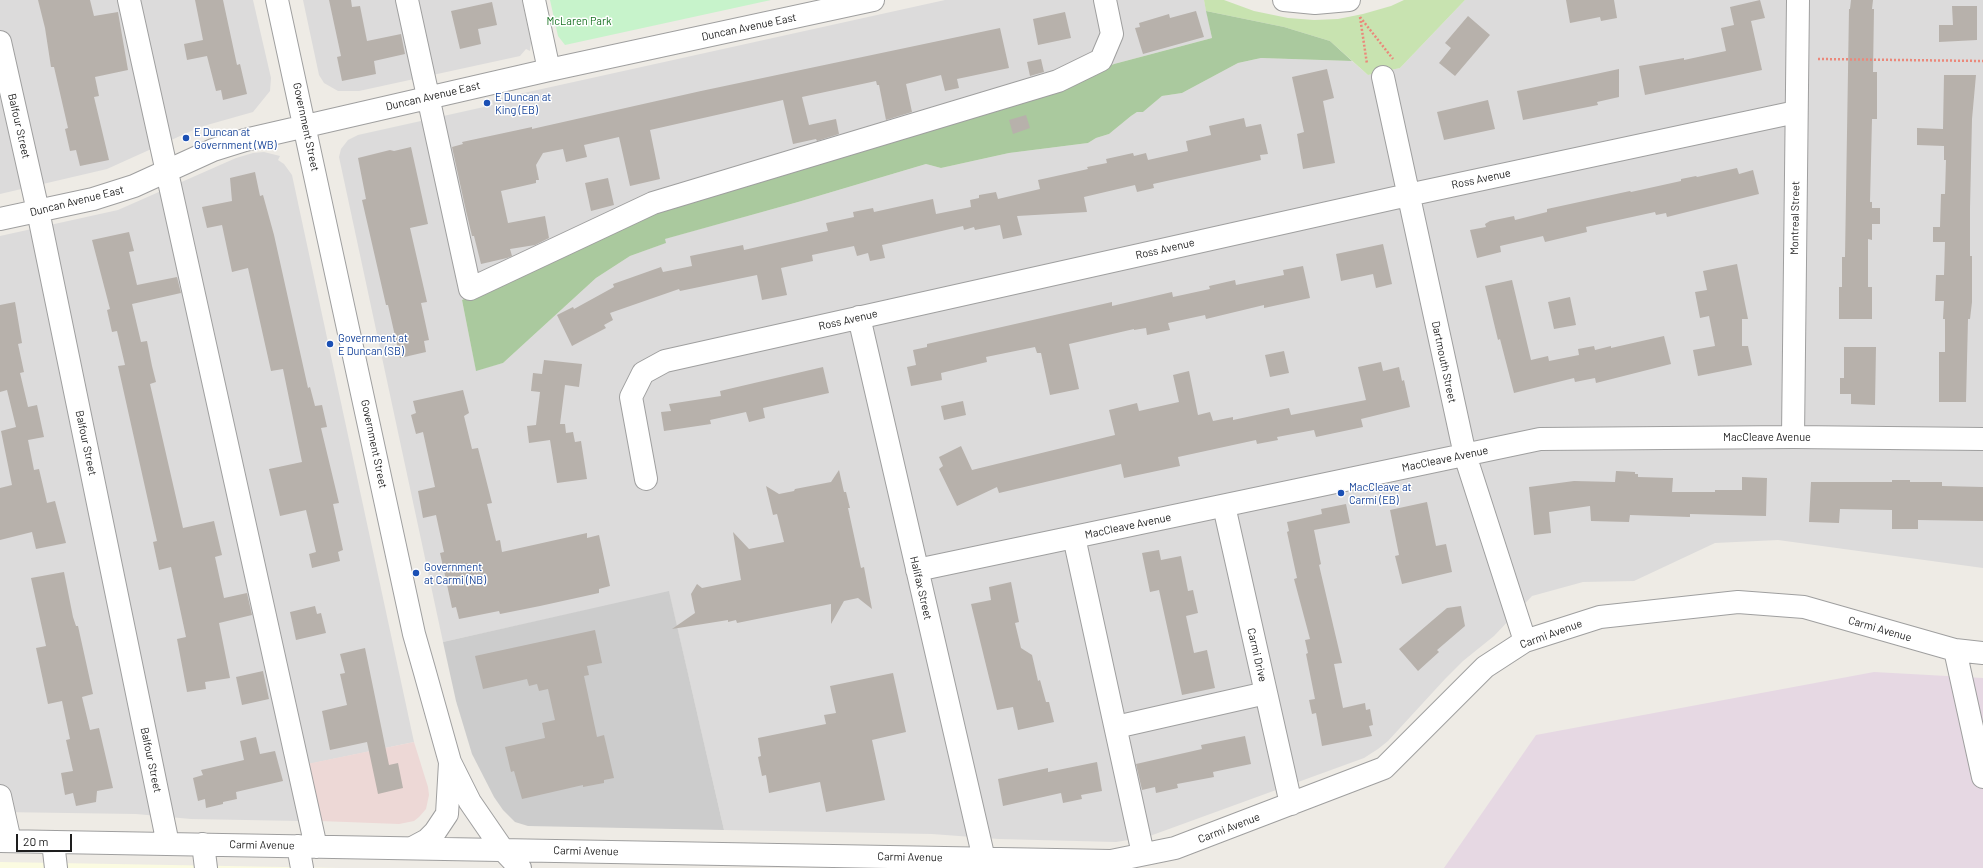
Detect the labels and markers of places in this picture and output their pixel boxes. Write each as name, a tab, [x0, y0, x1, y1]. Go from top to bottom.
place label: E Duncan at King (EB)	[495, 90, 551, 116]
marker: E Duncan at King (EB)	[482, 98, 492, 108]
place label: E Duncan at Government (WB)	[194, 125, 276, 151]
marker: E Duncan at Government (WB)	[181, 133, 191, 143]
place label: Government at E Duncan (SB)	[338, 331, 408, 357]
marker: Government at E Duncan (SB)	[325, 339, 335, 349]
place label: MacCleave at Carmi (EB)	[1349, 480, 1411, 506]
marker: MacCleave at Carmi (EB)	[1336, 488, 1346, 498]
place label: Government at Carmi (NB)	[424, 560, 486, 586]
marker: Government at Carmi (NB)	[411, 568, 421, 578]

